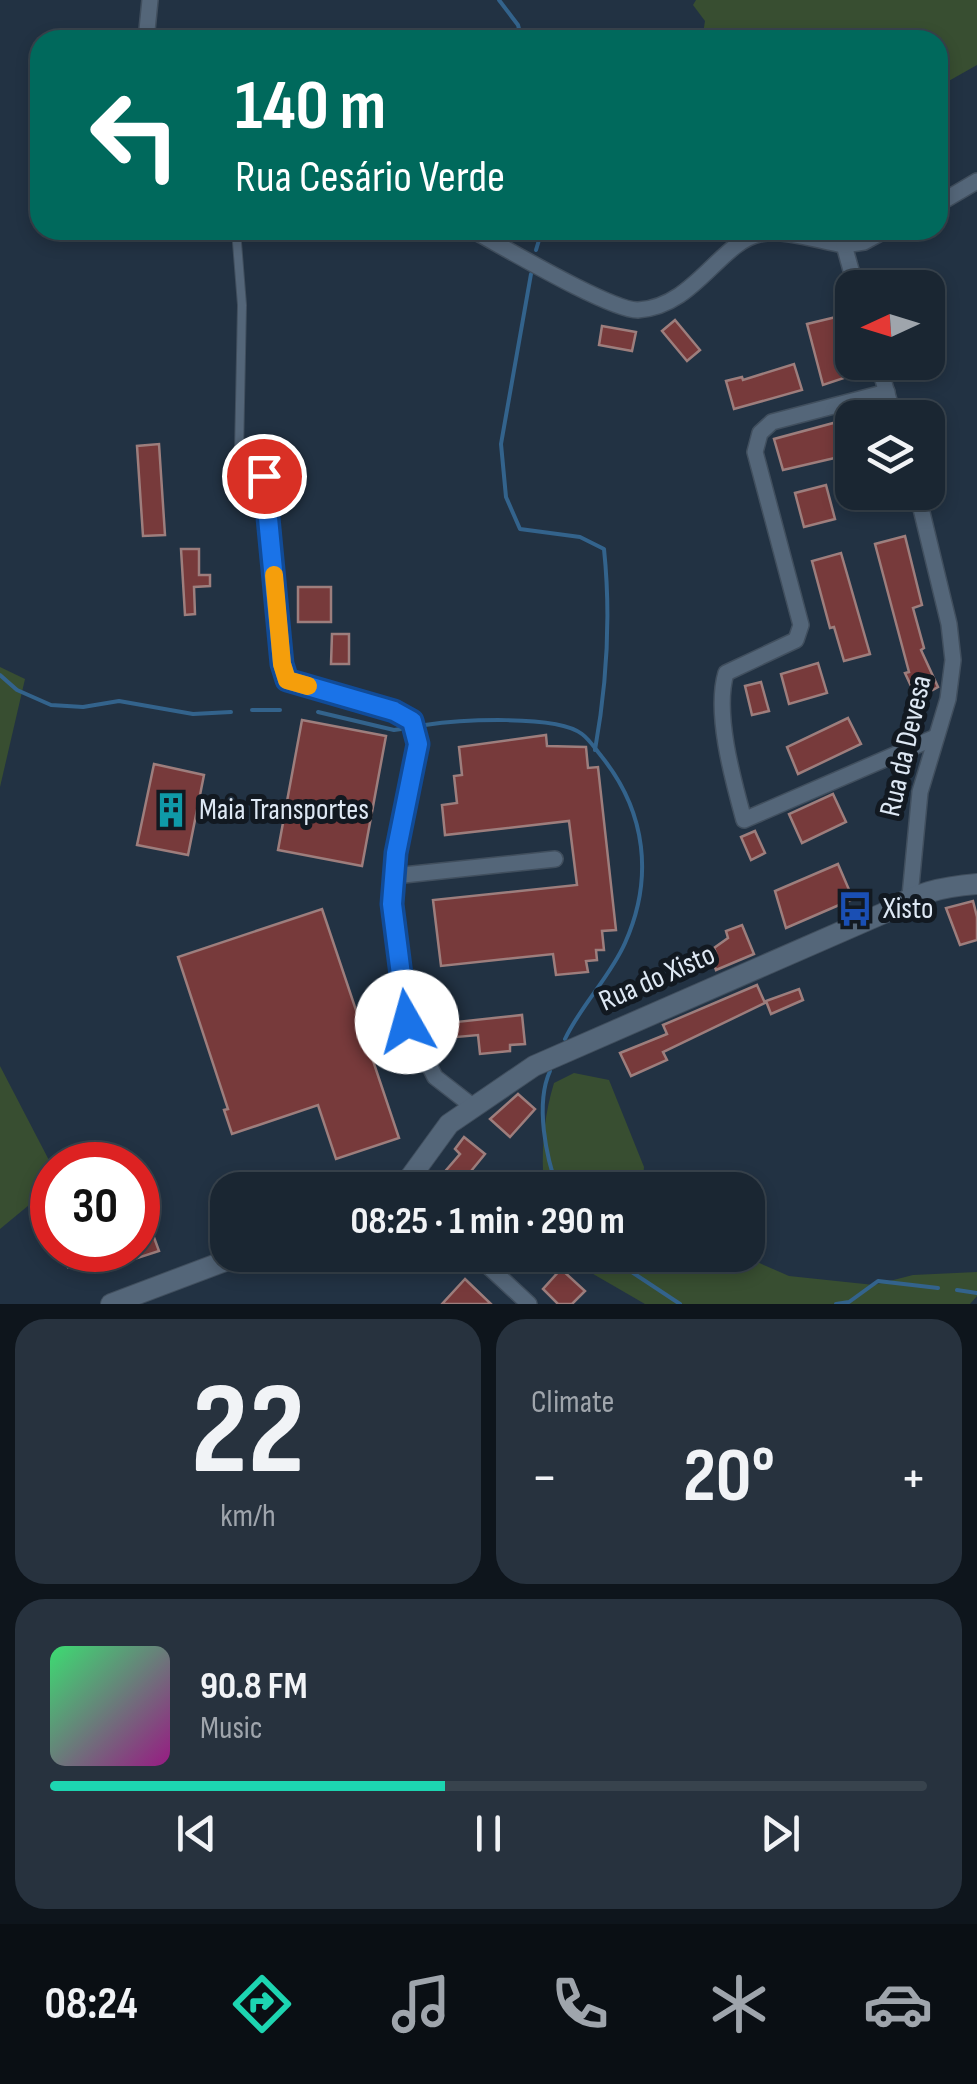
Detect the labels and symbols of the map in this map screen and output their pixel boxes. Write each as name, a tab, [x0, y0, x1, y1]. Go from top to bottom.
north arrow	[835, 270, 945, 380]
pin	[222, 434, 307, 519]
street label: Rua da Devesa	[872, 672, 940, 820]
building icon: Maia Transportes	[152, 791, 190, 829]
place label: Maia Transportes	[199, 792, 369, 828]
bus stop icon: Xisto	[836, 890, 874, 928]
place label: Xisto	[882, 891, 933, 927]
street label: Rua do Xisto	[594, 937, 720, 1019]
position arrow	[355, 970, 459, 1074]
speed limit sign: 30	[30, 1142, 160, 1272]

